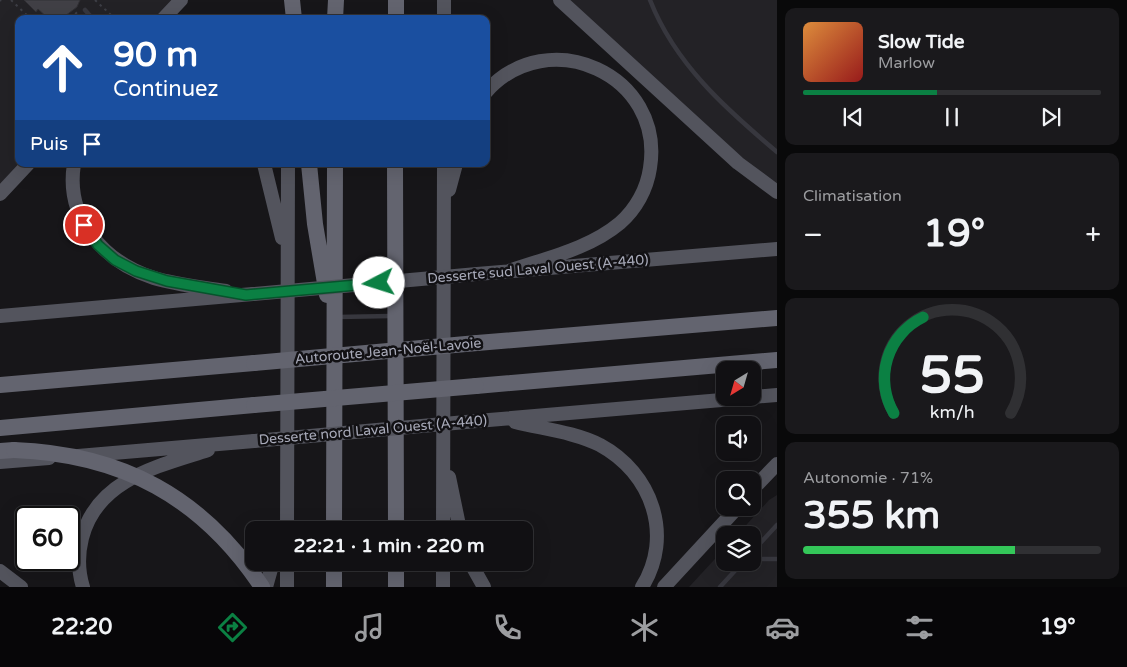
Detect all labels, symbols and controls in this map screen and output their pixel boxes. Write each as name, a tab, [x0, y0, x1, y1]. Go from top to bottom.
text: Slow Tide	[878, 31, 965, 53]
text: 90 m	[113, 34, 198, 76]
icon: ahead	[30, 35, 95, 100]
text: Marlow	[878, 53, 935, 73]
text: Continuez	[113, 76, 218, 102]
icon: previous	[839, 103, 867, 131]
icon: pause	[938, 103, 966, 131]
icon: next	[1037, 103, 1065, 131]
icon: arrive	[78, 130, 106, 158]
text: Puis	[30, 133, 68, 155]
text: Climatisation	[803, 186, 902, 206]
pin	[63, 204, 105, 246]
icon: arrive	[70, 211, 98, 239]
text: 19°	[923, 211, 985, 257]
text: −	[803, 218, 823, 252]
text: +	[1085, 218, 1101, 252]
street label: Desserte sud Laval Ouest (A-440)	[427, 251, 649, 287]
position arrow	[352, 256, 404, 308]
street label: Autoroute Jean-Noël-Lavoie	[294, 334, 482, 368]
text: 55	[919, 344, 985, 407]
north arrow	[716, 361, 761, 406]
map controls	[716, 361, 761, 571]
text: km/h	[930, 402, 974, 423]
street label: Desserte nord Laval Ouest (A-440)	[258, 412, 488, 448]
button: sound	[716, 416, 761, 461]
text: Autonomie · 71%	[803, 468, 933, 488]
button: search	[716, 471, 761, 516]
text: 355 km	[803, 493, 940, 539]
speed limit sign: 60	[15, 506, 80, 571]
button: layers	[716, 526, 761, 571]
text: 22:21 · 1 min · 220 m	[293, 535, 485, 557]
icon: directions	[215, 610, 250, 645]
icon: music	[352, 610, 387, 645]
icon: phone	[490, 610, 525, 645]
icon: climate	[627, 610, 662, 645]
icon: car	[765, 610, 800, 645]
icon: filters	[902, 610, 937, 645]
text: 22:20	[51, 614, 112, 640]
text: 19°	[1040, 614, 1076, 640]

